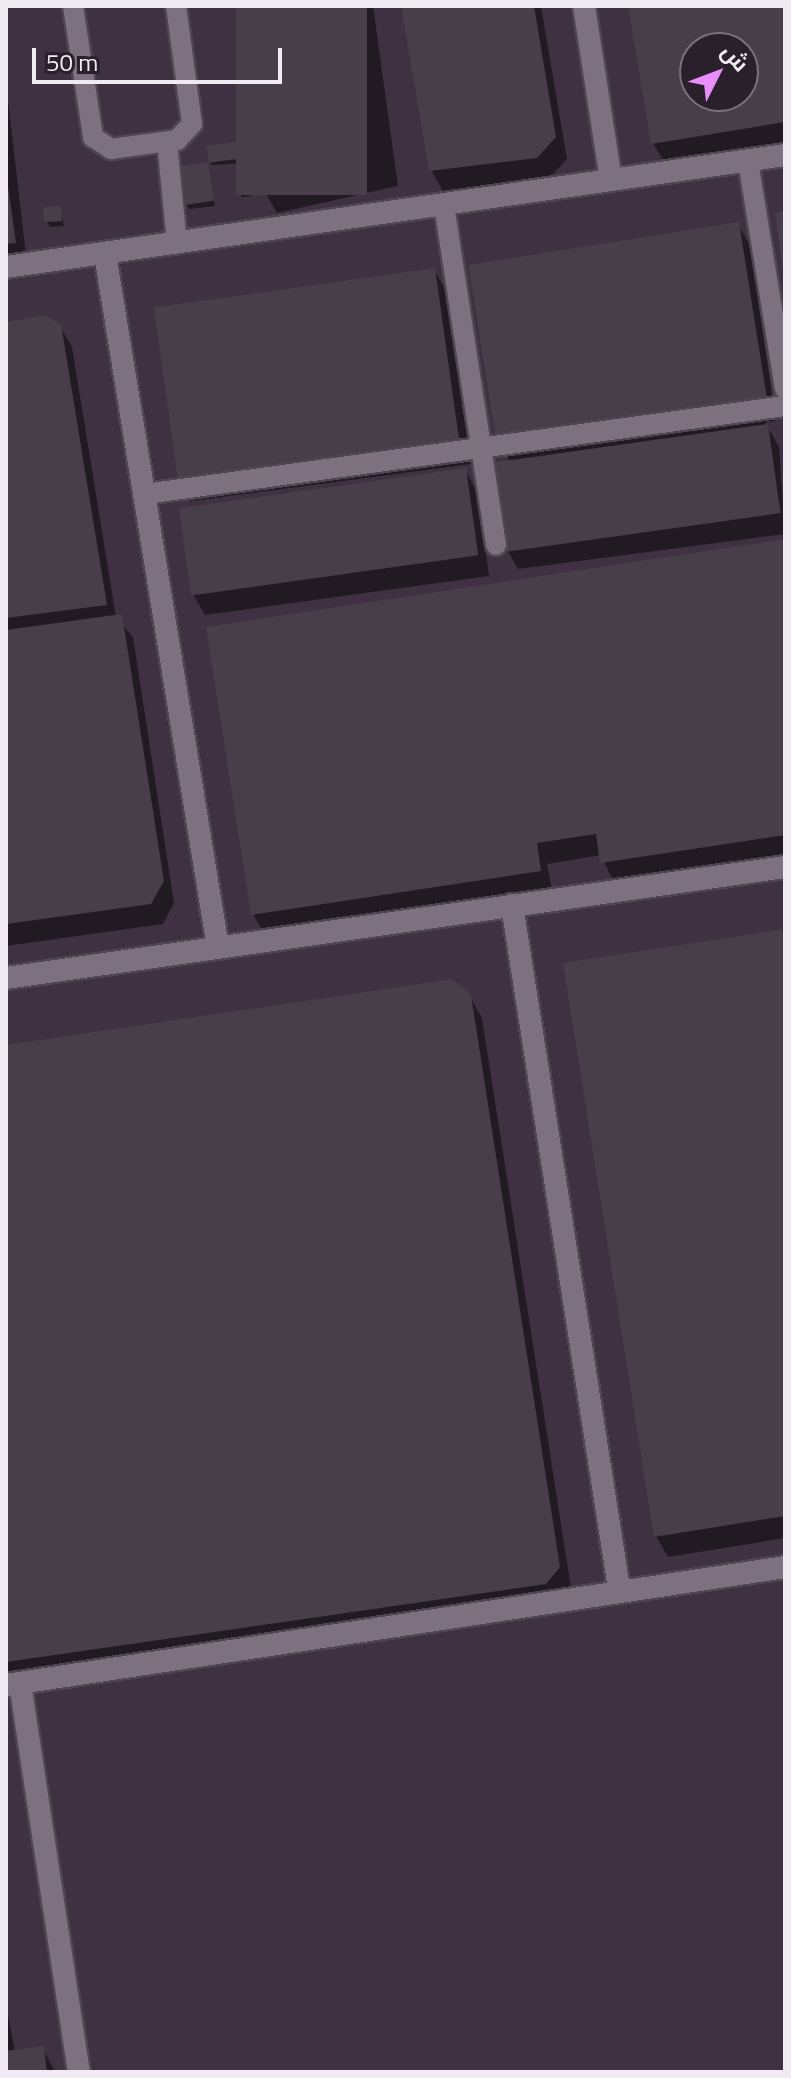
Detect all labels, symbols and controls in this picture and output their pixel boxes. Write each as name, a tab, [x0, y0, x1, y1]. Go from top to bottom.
scale bar	[36, 32, 286, 82]
north arrow	[679, 32, 759, 112]
text: ش	[713, 35, 757, 79]
text: 50 m	[46, 44, 98, 80]

